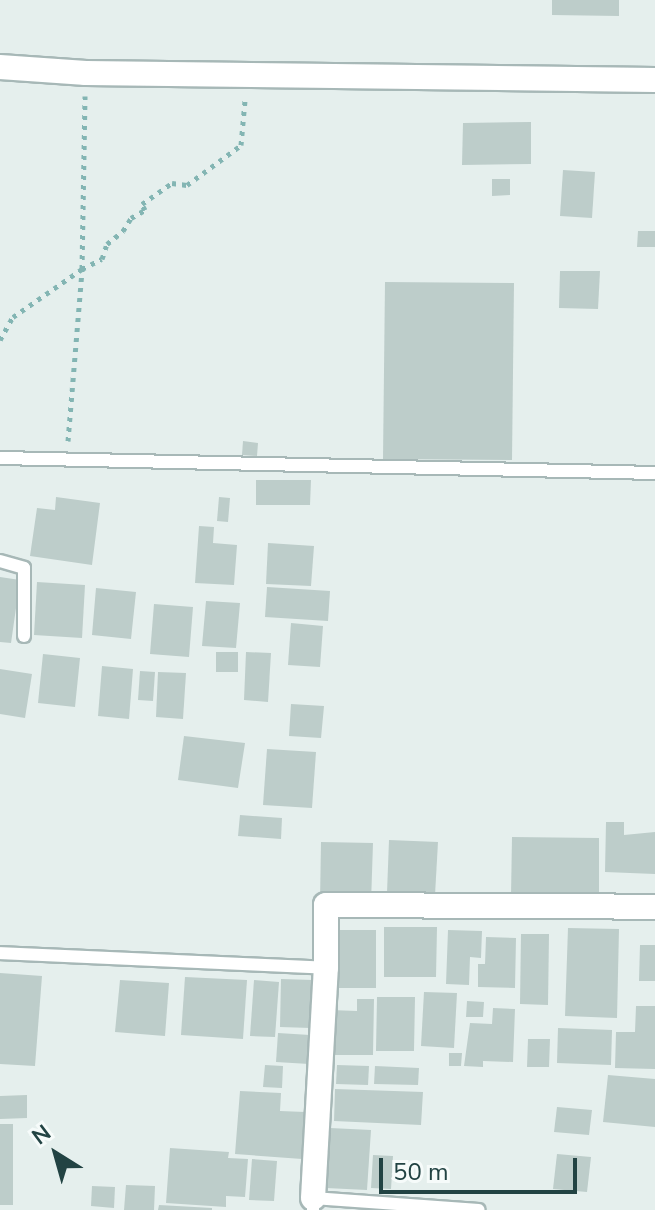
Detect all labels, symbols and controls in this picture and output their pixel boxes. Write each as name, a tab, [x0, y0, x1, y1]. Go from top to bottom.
north arrow	[16, 1114, 96, 1194]
text: N	[26, 1118, 57, 1152]
scale bar	[383, 1142, 581, 1192]
text: 50 m	[393, 1156, 449, 1188]

